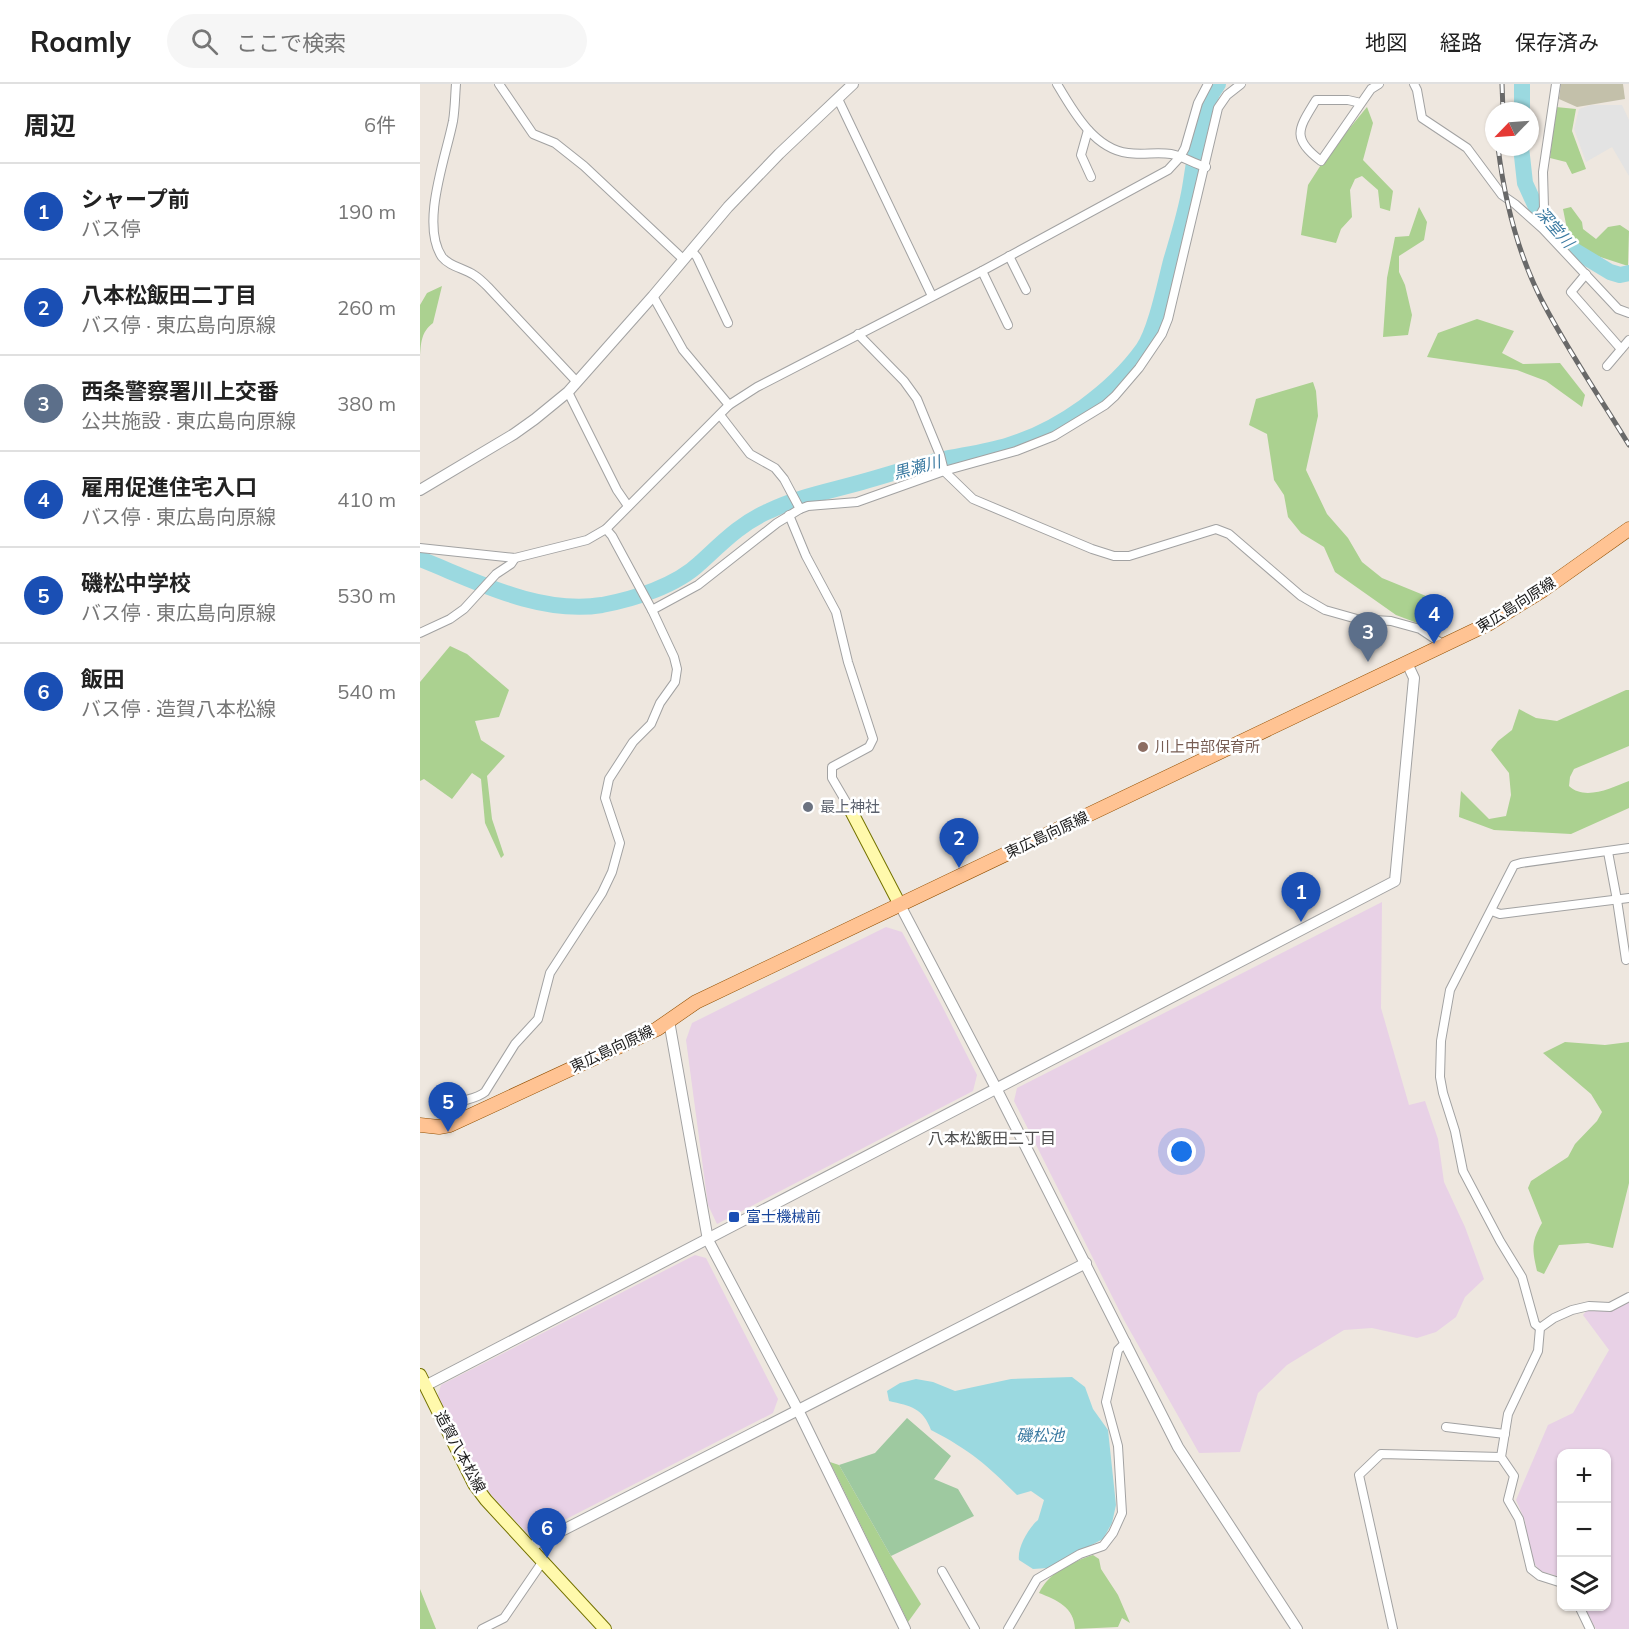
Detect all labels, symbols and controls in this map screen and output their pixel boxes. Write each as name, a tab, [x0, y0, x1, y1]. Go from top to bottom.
search box	[167, 14, 587, 68]
text: Roamly	[30, 24, 131, 59]
icon: search	[188, 25, 221, 58]
text: ここで検索	[236, 29, 346, 57]
text: 地図	[1365, 29, 1407, 55]
text: 経路	[1440, 29, 1482, 55]
text: 保存済み	[1515, 29, 1599, 55]
north arrow	[1485, 102, 1539, 156]
text: 周辺	[24, 109, 76, 142]
text: 6件	[364, 112, 396, 137]
text: シャープ前	[81, 185, 190, 213]
text: 1	[38, 199, 50, 224]
text: 190 m	[337, 199, 396, 224]
water label: 深堂川	[1532, 202, 1580, 253]
text: バス停	[81, 216, 141, 241]
text: 八本松飯田二丁目	[81, 281, 257, 309]
text: 2	[38, 295, 50, 320]
text: 260 m	[337, 295, 396, 320]
text: バス停 · 東広島向原線	[81, 312, 276, 337]
text: 西条警察署川上交番	[81, 377, 279, 405]
text: 3	[38, 391, 50, 416]
text: 380 m	[337, 391, 396, 416]
text: 公共施設 · 東広島向原線	[81, 408, 296, 433]
water label: 黒瀬川	[891, 451, 945, 483]
text: 雇用促進住宅入口	[81, 473, 257, 501]
text: 4	[38, 487, 50, 512]
text: 410 m	[337, 487, 396, 512]
text: バス停 · 東広島向原線	[81, 504, 276, 529]
text: 磯松中学校	[81, 569, 191, 597]
street label: 東広島向原線	[1473, 573, 1559, 636]
text: 5	[38, 583, 50, 608]
text: 530 m	[337, 583, 396, 608]
pin: 4	[1414, 594, 1454, 644]
text: バス停 · 東広島向原線	[81, 600, 276, 625]
pin: 3	[1348, 612, 1388, 662]
text: 飯田	[81, 665, 125, 693]
text: 6	[38, 679, 50, 704]
text: 540 m	[337, 679, 396, 704]
text: バス停 · 造賀八本松線	[81, 696, 276, 721]
place label: 川上中部保育所	[1155, 737, 1260, 756]
marker: 川上中部保育所	[1136, 740, 1150, 754]
place label: 最上神社	[820, 797, 880, 816]
marker: 最上神社	[801, 800, 815, 814]
street label: 東広島向原線	[1002, 807, 1092, 862]
pin: 2	[940, 818, 978, 868]
pin: 1	[1282, 872, 1320, 922]
street label: 東広島向原線	[567, 1021, 657, 1076]
pin: 5	[429, 1082, 468, 1132]
district label: 八本松飯田二丁目	[928, 1128, 1056, 1148]
your location	[1167, 1137, 1196, 1166]
place label: 富士機械前	[746, 1207, 821, 1226]
marker: 富士機械前	[727, 1210, 741, 1224]
street label: 造賀八本松線	[431, 1408, 490, 1496]
water label: 磯松池	[1016, 1425, 1066, 1445]
map controls	[1557, 1449, 1611, 1611]
button: +	[1557, 1449, 1611, 1503]
button: −	[1557, 1503, 1611, 1557]
pin: 6	[528, 1508, 566, 1558]
button: layers	[1557, 1557, 1611, 1611]

